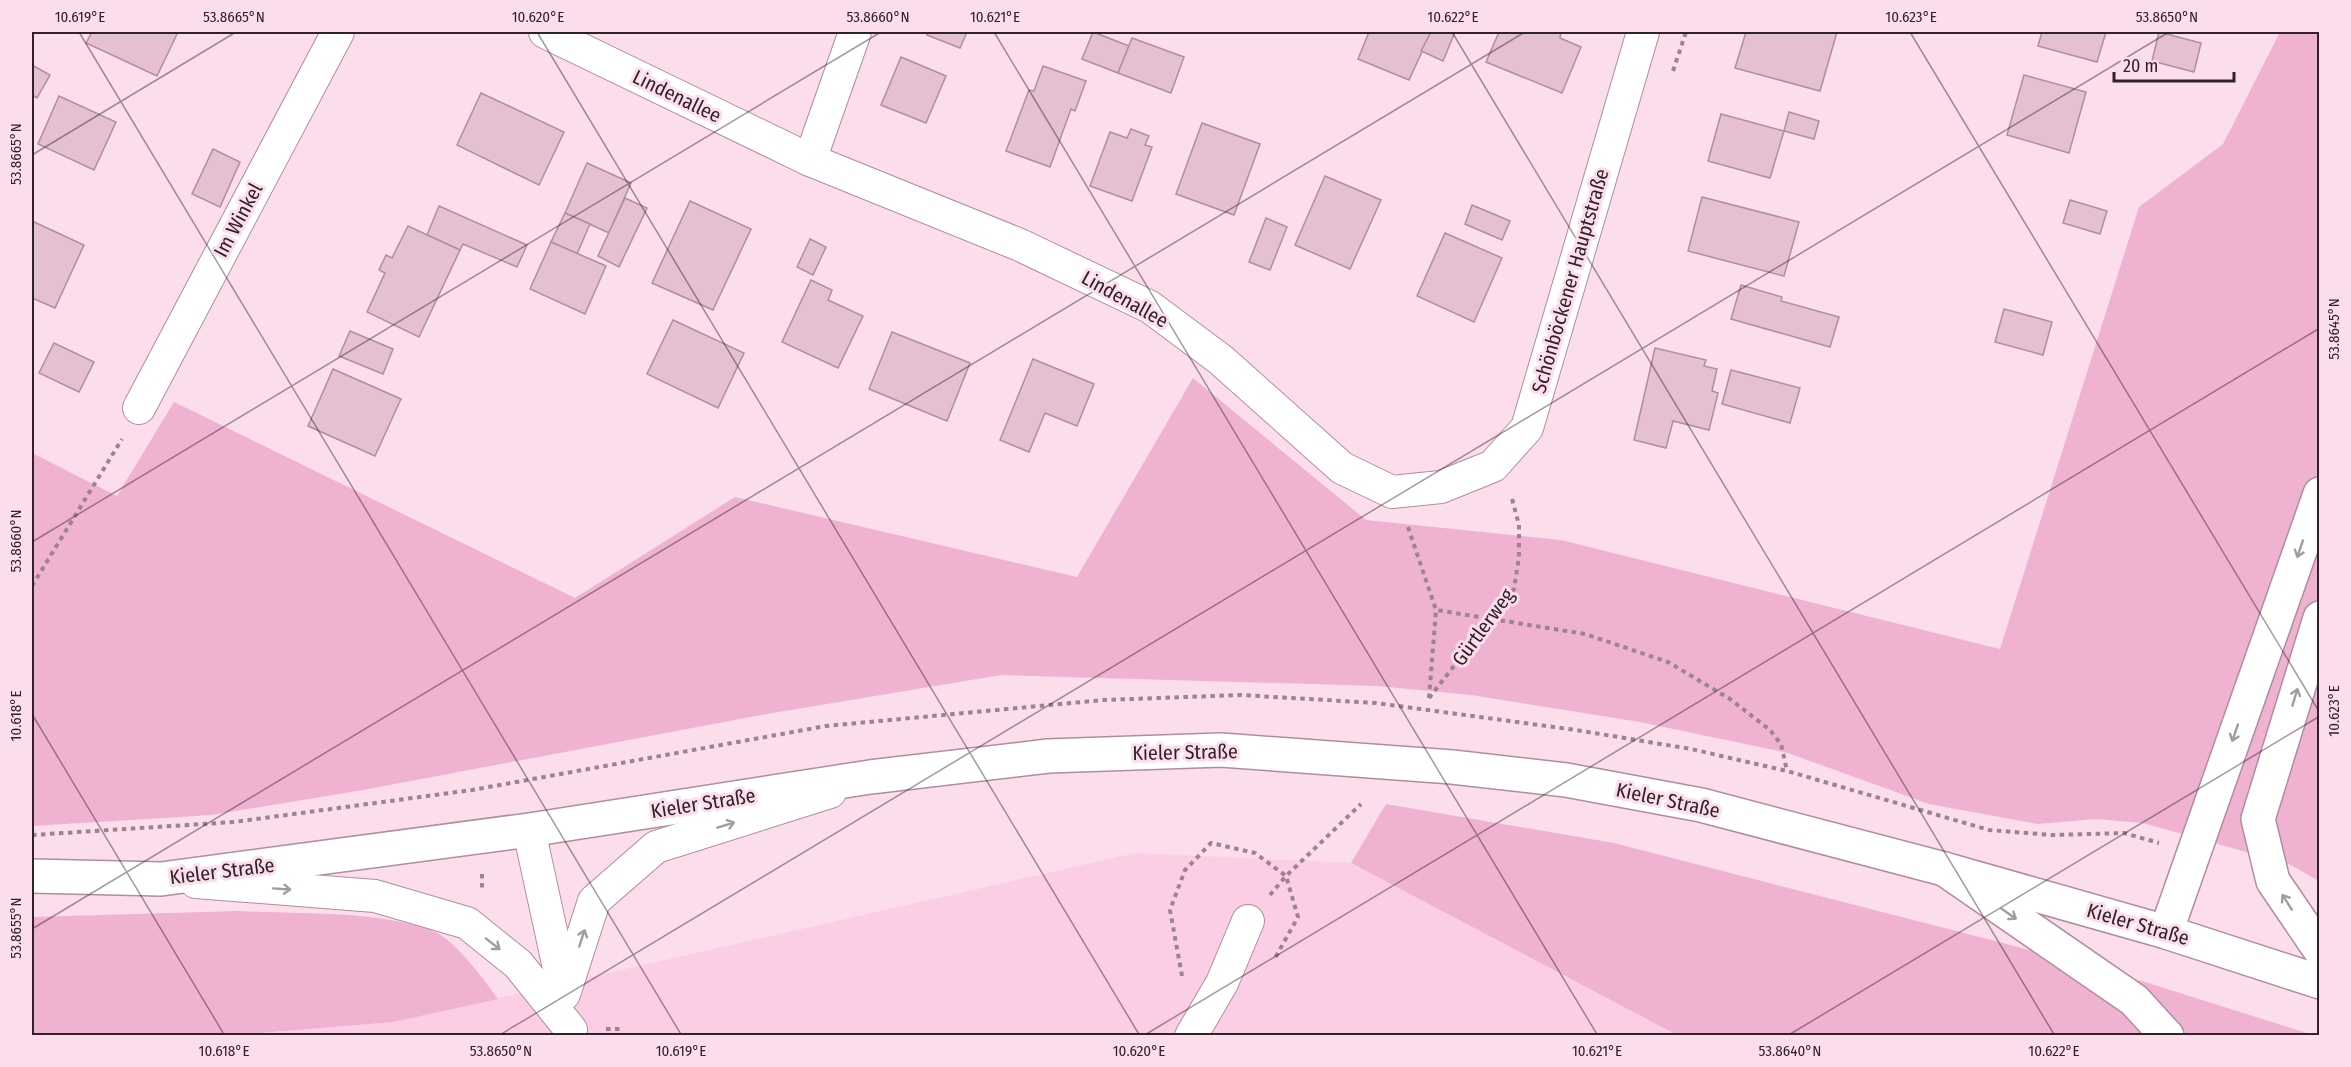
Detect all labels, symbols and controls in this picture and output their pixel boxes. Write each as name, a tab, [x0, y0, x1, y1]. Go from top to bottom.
text: 10.619°E	[55, 8, 105, 26]
text: 53.8665°N	[203, 8, 265, 26]
text: 10.620°E	[512, 8, 564, 26]
text: 53.8660°N	[846, 8, 910, 26]
text: 10.621°E	[970, 8, 1020, 26]
text: 10.622°E	[1427, 8, 1479, 26]
text: 10.623°E	[1885, 8, 1937, 26]
text: 53.8650°N	[2136, 8, 2198, 26]
scale bar	[2114, 45, 2234, 83]
text: 20 m	[2123, 55, 2158, 77]
street label: Lindenallee	[629, 64, 725, 128]
text: 53.8665°N	[7, 123, 25, 185]
street label: Schönböckener Hauptstraße	[1526, 166, 1614, 396]
street label: Im Winkel	[209, 179, 267, 261]
street label: Lindenallee	[1077, 265, 1173, 333]
text: 53.8645°N	[2325, 298, 2343, 360]
text: 53.8660°N	[7, 509, 25, 573]
one-way arrow	[2294, 539, 2305, 558]
street label: Gürtlerweg	[1447, 583, 1519, 670]
text: 10.623°E	[2325, 685, 2343, 737]
one-way arrow	[2290, 688, 2301, 707]
text: 10.618°E	[7, 691, 25, 741]
one-way arrow	[2229, 723, 2240, 742]
street label: Kieler Straße	[1132, 739, 1238, 765]
street label: Kieler Straße	[1614, 777, 1722, 823]
street label: Kieler Straße	[649, 783, 757, 823]
one-way arrow	[716, 819, 735, 830]
street label: Kieler Straße	[168, 853, 276, 889]
one-way arrow	[271, 883, 291, 894]
one-way arrow	[2280, 894, 2292, 911]
text: 53.8655°N	[7, 897, 25, 959]
street label: Kieler Straße	[2084, 898, 2192, 950]
one-way arrow	[2000, 908, 2017, 920]
one-way arrow	[577, 929, 588, 948]
one-way arrow	[485, 937, 501, 950]
text: 10.618°E	[199, 1042, 249, 1060]
text: 53.8650°N	[470, 1042, 532, 1060]
text: 10.619°E	[656, 1042, 706, 1060]
text: 10.620°E	[1113, 1042, 1165, 1060]
text: 10.621°E	[1572, 1042, 1622, 1060]
text: 53.8640°N	[1759, 1042, 1821, 1060]
text: 10.622°E	[2028, 1042, 2080, 1060]

